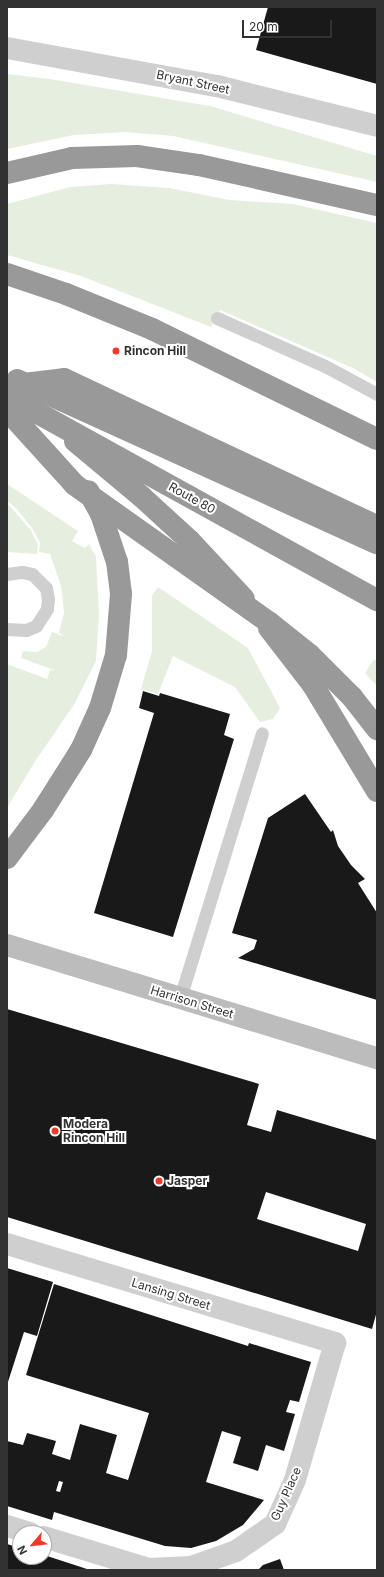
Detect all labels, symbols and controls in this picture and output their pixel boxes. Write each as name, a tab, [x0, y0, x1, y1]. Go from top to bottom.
scale bar	[244, 12, 334, 38]
text: 20 m	[249, 19, 278, 34]
street label: Bryant Street	[155, 67, 231, 97]
place label: Rincon Hill	[124, 344, 186, 358]
marker: Rincon Hill	[111, 346, 121, 356]
street label: Route 80	[166, 479, 218, 517]
street label: Harrison Street	[149, 983, 235, 1021]
place label: Modera Rincon Hill	[63, 1117, 125, 1145]
marker: Modera Rincon Hill	[50, 1126, 60, 1136]
place label: Jasper	[167, 1174, 207, 1188]
marker: Jasper	[154, 1176, 164, 1186]
street label: Lansing Street	[130, 1275, 212, 1313]
street label: Guy Place	[268, 1465, 304, 1523]
north arrow	[12, 1525, 52, 1565]
text: N	[14, 1543, 30, 1557]

